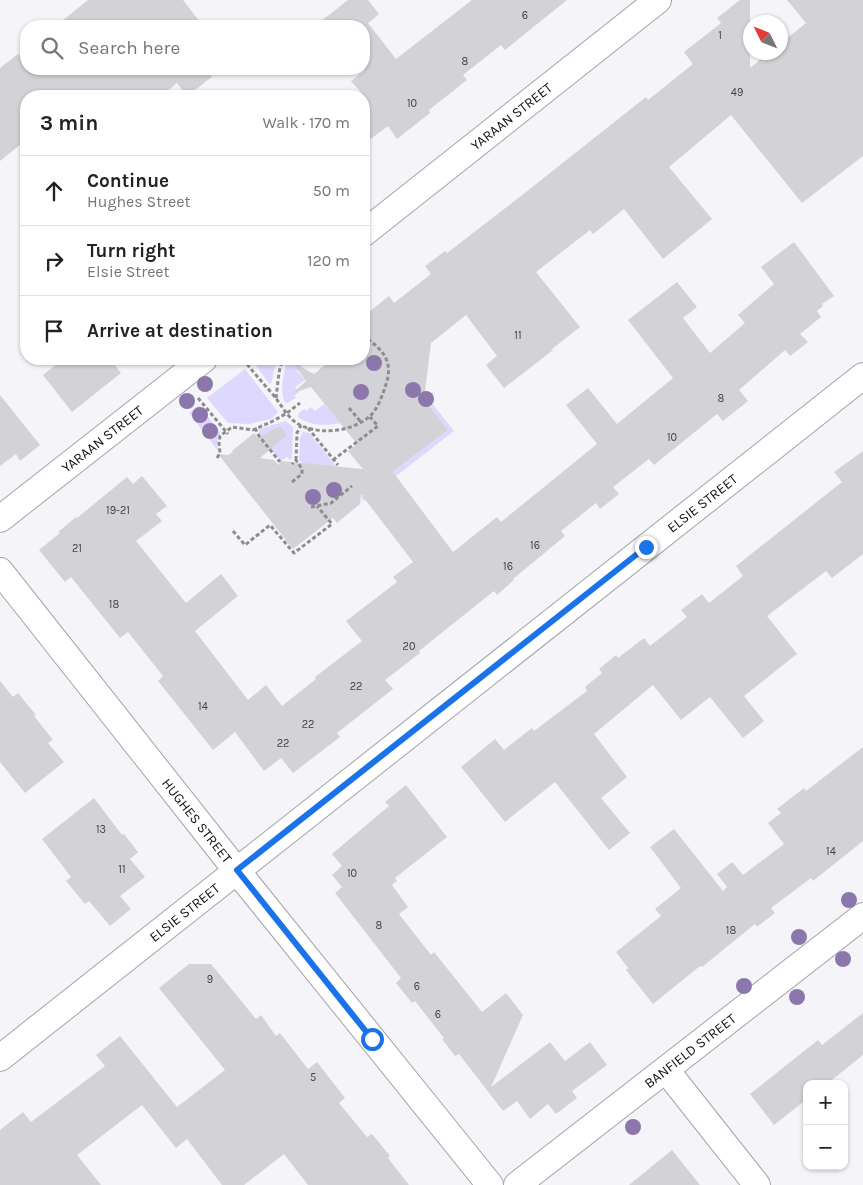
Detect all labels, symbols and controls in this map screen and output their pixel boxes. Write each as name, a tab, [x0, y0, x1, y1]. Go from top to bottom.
house number: 6	[522, 9, 528, 22]
north arrow	[743, 15, 788, 60]
search box	[20, 20, 370, 75]
house number: 1	[718, 29, 722, 42]
icon: search	[38, 34, 66, 62]
text: Search here	[78, 37, 180, 59]
house number: 8	[462, 55, 469, 68]
street label: YARAAN STREET	[467, 79, 555, 154]
house number: 49	[731, 86, 743, 99]
house number: 10	[407, 97, 417, 110]
text: 3 min	[40, 111, 98, 135]
text: Walk · 170 m	[262, 113, 350, 132]
text: Continue	[87, 170, 169, 192]
icon: ahead	[40, 177, 68, 205]
text: 50 m	[313, 181, 350, 200]
text: Hughes Street	[87, 192, 190, 211]
text: Turn right	[87, 240, 176, 262]
icon: right	[40, 247, 68, 275]
text: 120 m	[307, 251, 350, 270]
text: Elsie Street	[87, 262, 170, 281]
icon: arrive	[40, 317, 68, 345]
text: Arrive at destination	[87, 320, 273, 342]
house number: 11	[514, 329, 522, 342]
house number: 8	[718, 392, 725, 405]
street label: YARAAN STREET	[58, 401, 147, 476]
house number: 10	[667, 431, 677, 444]
street label: ELSIE STREET	[664, 470, 741, 536]
house number: 19-21	[106, 504, 130, 517]
route end	[635, 536, 658, 559]
house number: 16	[530, 539, 540, 552]
house number: 21	[72, 542, 82, 555]
house number: 16	[503, 560, 513, 573]
house number: 18	[109, 598, 119, 611]
house number: 20	[403, 640, 415, 653]
house number: 22	[350, 680, 362, 693]
house number: 14	[198, 700, 208, 713]
house number: 22	[302, 718, 314, 731]
house number: 22	[277, 737, 289, 750]
street label: HUGHES STREET	[158, 775, 236, 866]
house number: 13	[96, 823, 106, 836]
house number: 14	[826, 845, 836, 858]
house number: 11	[118, 863, 126, 876]
house number: 10	[347, 867, 357, 880]
street label: ELSIE STREET	[146, 879, 223, 945]
house number: 8	[376, 919, 383, 932]
house number: 18	[726, 924, 736, 937]
house number: 9	[207, 973, 213, 986]
house number: 6	[414, 980, 420, 993]
house number: 6	[435, 1008, 441, 1021]
street label: BANFIELD STREET	[641, 1010, 739, 1091]
route start	[361, 1028, 384, 1051]
house number: 5	[310, 1071, 316, 1084]
map controls	[803, 1080, 848, 1170]
button: +	[803, 1080, 848, 1125]
button: −	[803, 1125, 848, 1170]

